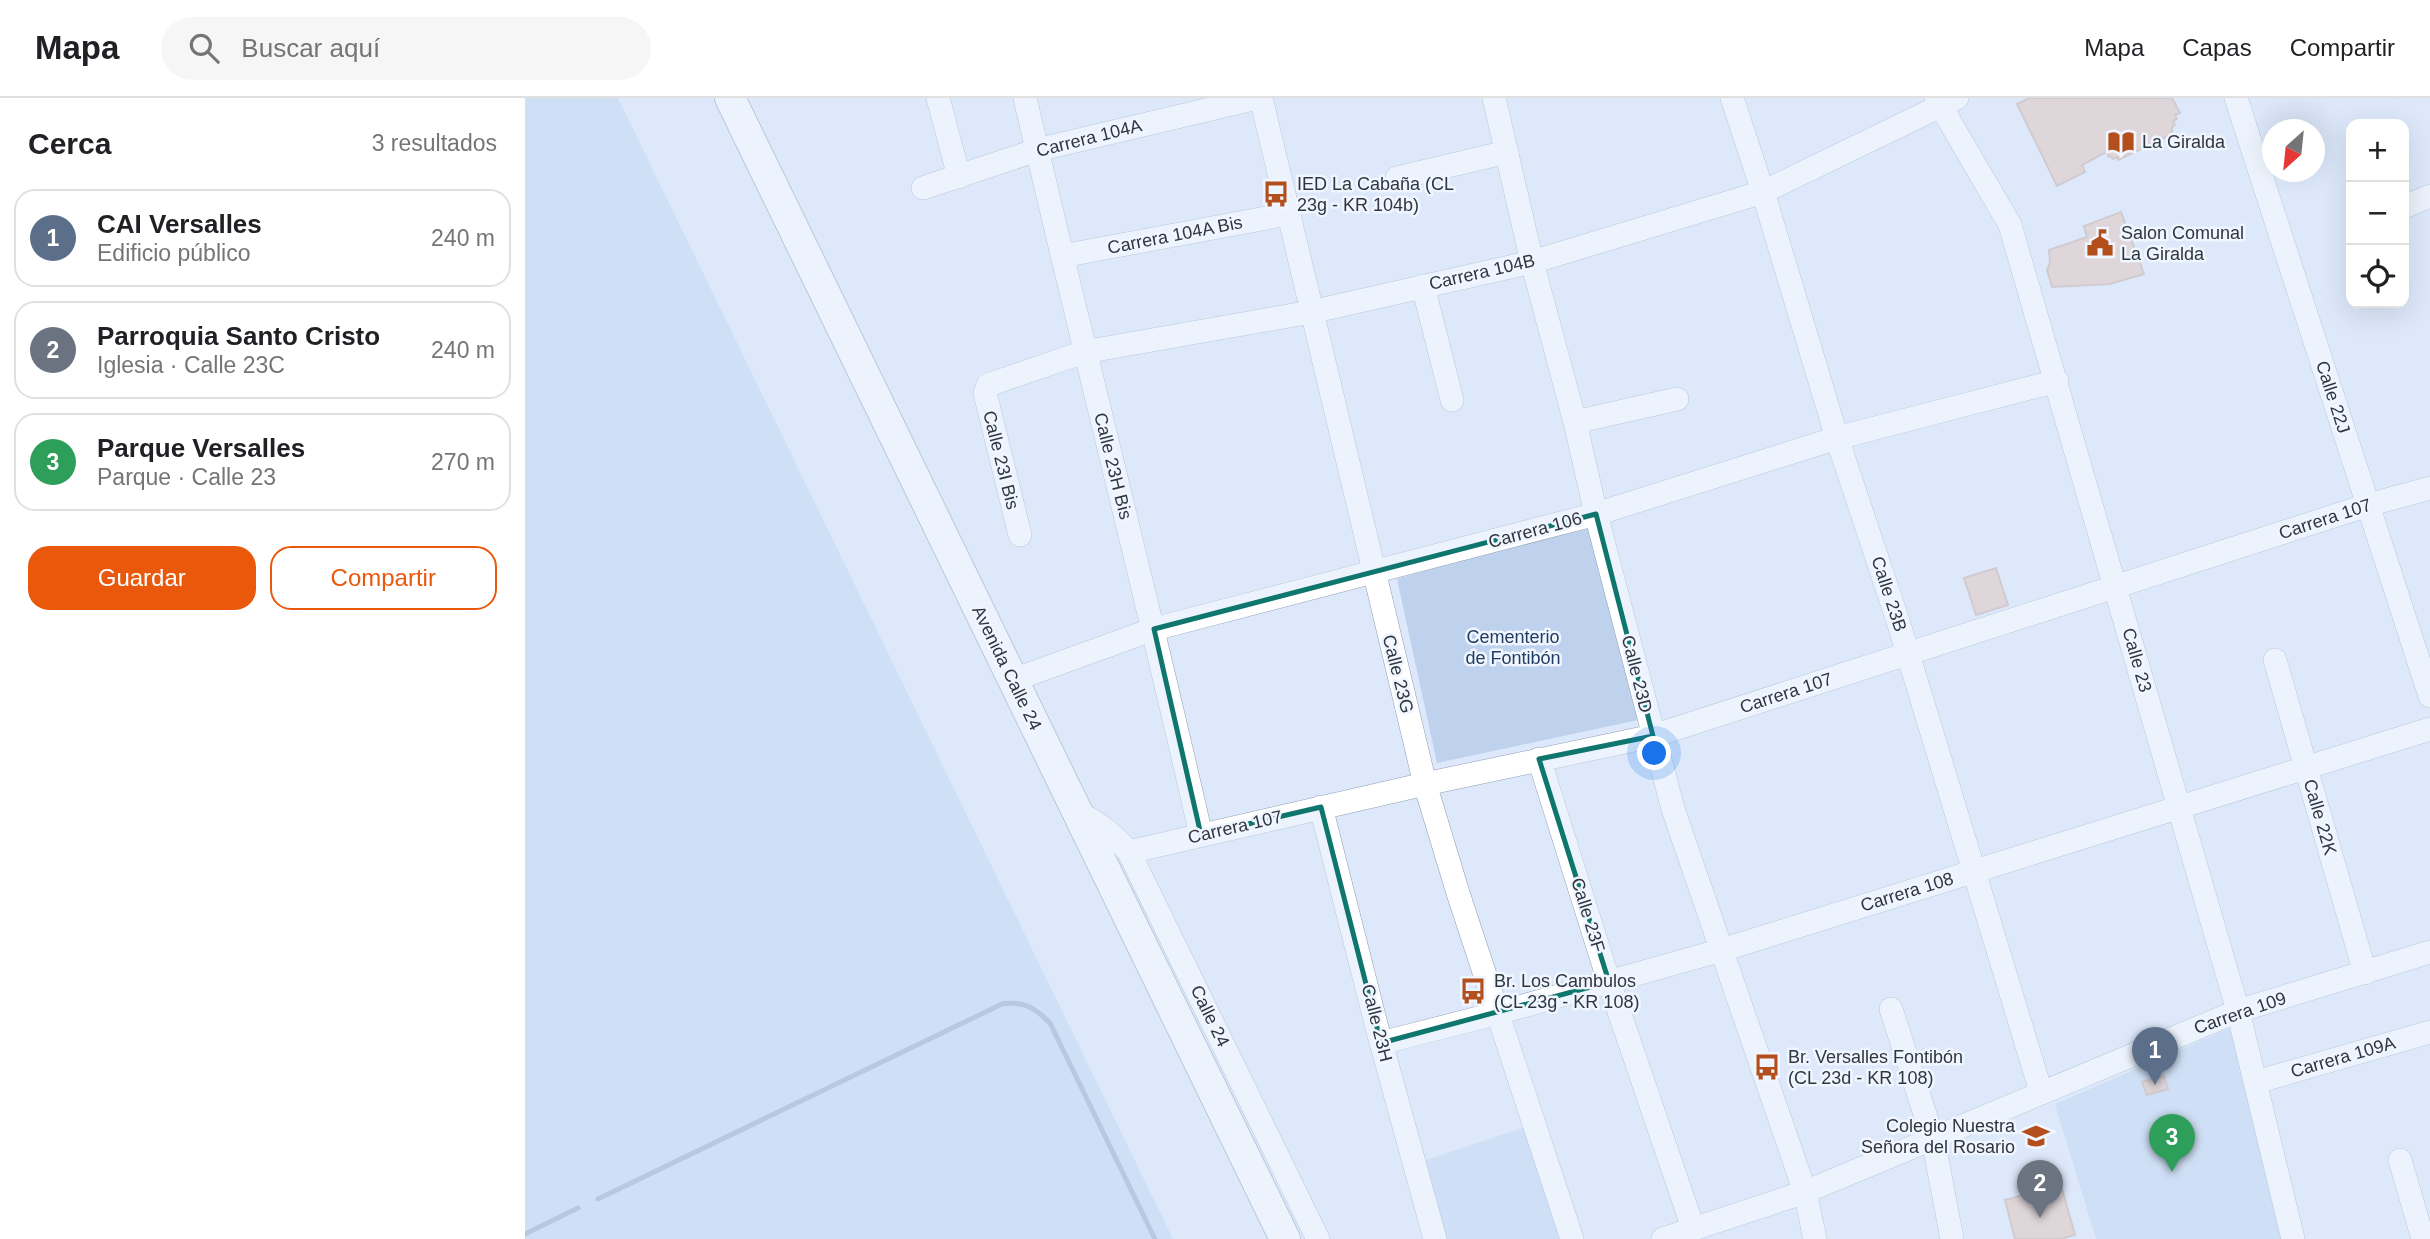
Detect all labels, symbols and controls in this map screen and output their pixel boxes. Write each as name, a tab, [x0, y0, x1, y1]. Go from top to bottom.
search box	[161, 17, 651, 80]
text: Mapa	[35, 29, 119, 66]
icon: search	[185, 29, 223, 67]
text: Buscar aquí	[241, 33, 380, 63]
text: Mapa	[2084, 34, 2144, 61]
text: Capas	[2182, 34, 2252, 61]
text: Compartir	[2290, 34, 2395, 61]
street label: Carrera 104A	[1034, 115, 1144, 161]
north arrow	[2262, 119, 2325, 182]
map controls	[2346, 119, 2409, 308]
button: +	[2346, 119, 2409, 182]
text: Cerca	[28, 127, 111, 160]
library icon: La Giralda	[2106, 127, 2136, 157]
text: 3 resultados	[372, 130, 497, 156]
place label: La Giralda	[2142, 132, 2226, 152]
place label: IED La Cabaña (CL 23g - KR 104b)	[1297, 174, 1454, 215]
bus stop icon: IED La Cabaña (CL 23g - KR 104b)	[1261, 179, 1291, 209]
button: −	[2346, 182, 2409, 245]
text: CAI Versalles	[97, 209, 262, 239]
street label: Carrera 104A Bis	[1106, 212, 1244, 258]
place label: Salon Comunal La Giralda	[2121, 223, 2244, 264]
text: 1	[47, 225, 59, 251]
text: 240 m	[431, 225, 495, 251]
public building icon: Salon Comunal La Giralda	[2085, 228, 2115, 258]
text: Edificio público	[97, 240, 250, 266]
button: locate	[2346, 245, 2409, 308]
street label: Carrera 104B	[1427, 250, 1537, 294]
text: Parroquia Santo Cristo	[97, 321, 380, 351]
text: 2	[47, 337, 59, 363]
text: 240 m	[431, 337, 495, 363]
text: Iglesia · Calle 23C	[97, 352, 285, 378]
street label: Calle 22J	[2312, 358, 2354, 436]
street label: Calle 23I Bis	[979, 409, 1023, 511]
street label: Calle 23H Bis	[1090, 411, 1136, 521]
text: Parque Versalles	[97, 433, 305, 463]
text: 3	[47, 449, 59, 475]
text: 270 m	[431, 449, 495, 475]
text: Parque · Calle 23	[97, 464, 276, 490]
street label: Carrera 107	[2276, 495, 2374, 543]
street label: Carrera 106	[1486, 508, 1584, 552]
button: Guardar	[28, 546, 256, 610]
button: Compartir	[270, 546, 497, 610]
street label: Calle 23B	[1867, 554, 1911, 634]
street label: Avenida Calle 24	[968, 603, 1046, 733]
street label: Calle 23	[2118, 625, 2156, 695]
park label: Cementerio de Fontibón	[1465, 627, 1561, 668]
street label: Calle 23G	[1379, 633, 1417, 715]
street label: Calle 23D	[1618, 633, 1656, 715]
street label: Carrera 107	[1737, 669, 1835, 717]
your location	[1637, 736, 1671, 770]
street label: Calle 22K	[2300, 777, 2340, 857]
street label: Carrera 107	[1186, 806, 1284, 848]
street label: Carrera 108	[1858, 868, 1956, 916]
street label: Calle 23F	[1567, 875, 1609, 955]
place label: Br. Los Cambulos (CL 23g - KR 108)	[1494, 971, 1639, 1012]
bus stop icon: Br. Los Cambulos (CL 23g - KR 108)	[1458, 976, 1488, 1006]
street label: Calle 24	[1187, 982, 1233, 1050]
street label: Calle 23H	[1358, 982, 1396, 1064]
street label: Carrera 109	[2191, 988, 2289, 1038]
pin: 1	[2132, 1027, 2178, 1085]
street label: Carrera 109A	[2288, 1032, 2398, 1082]
place label: Br. Versalles Fontibón (CL 23d - KR 108)	[1788, 1047, 1963, 1088]
bus stop icon: Br. Versalles Fontibón (CL 23d - KR 108)	[1752, 1052, 1782, 1082]
pin: 3	[2149, 1114, 2195, 1172]
place label: Colegio Nuestra Señora del Rosario	[1861, 1116, 2016, 1157]
school or university icon: Colegio Nuestra Señora del Rosario	[2021, 1121, 2051, 1151]
pin: 2	[2017, 1160, 2063, 1218]

